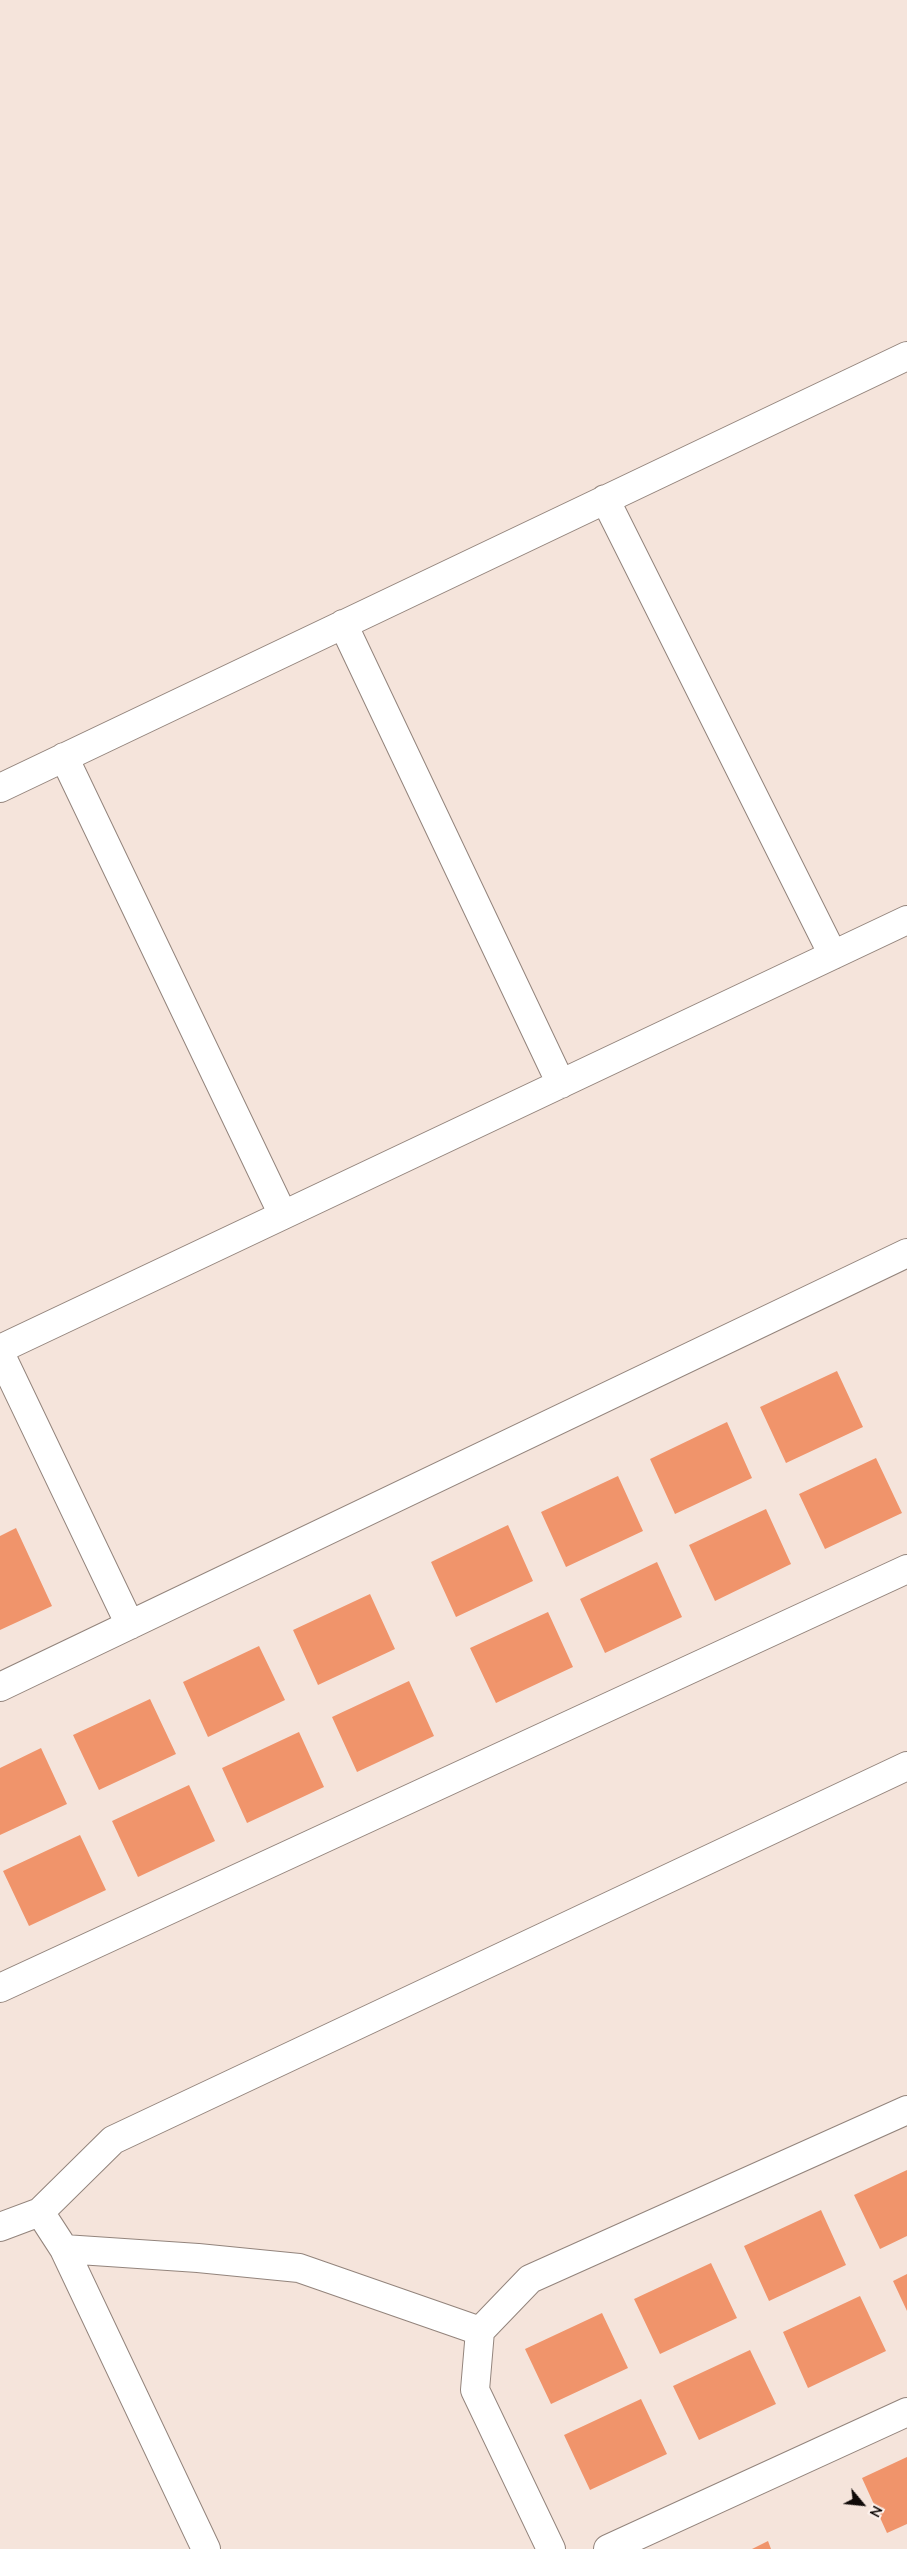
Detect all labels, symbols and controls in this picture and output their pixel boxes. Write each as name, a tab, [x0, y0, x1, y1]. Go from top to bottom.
north arrow	[837, 2479, 887, 2529]
text: N	[865, 2502, 887, 2520]

